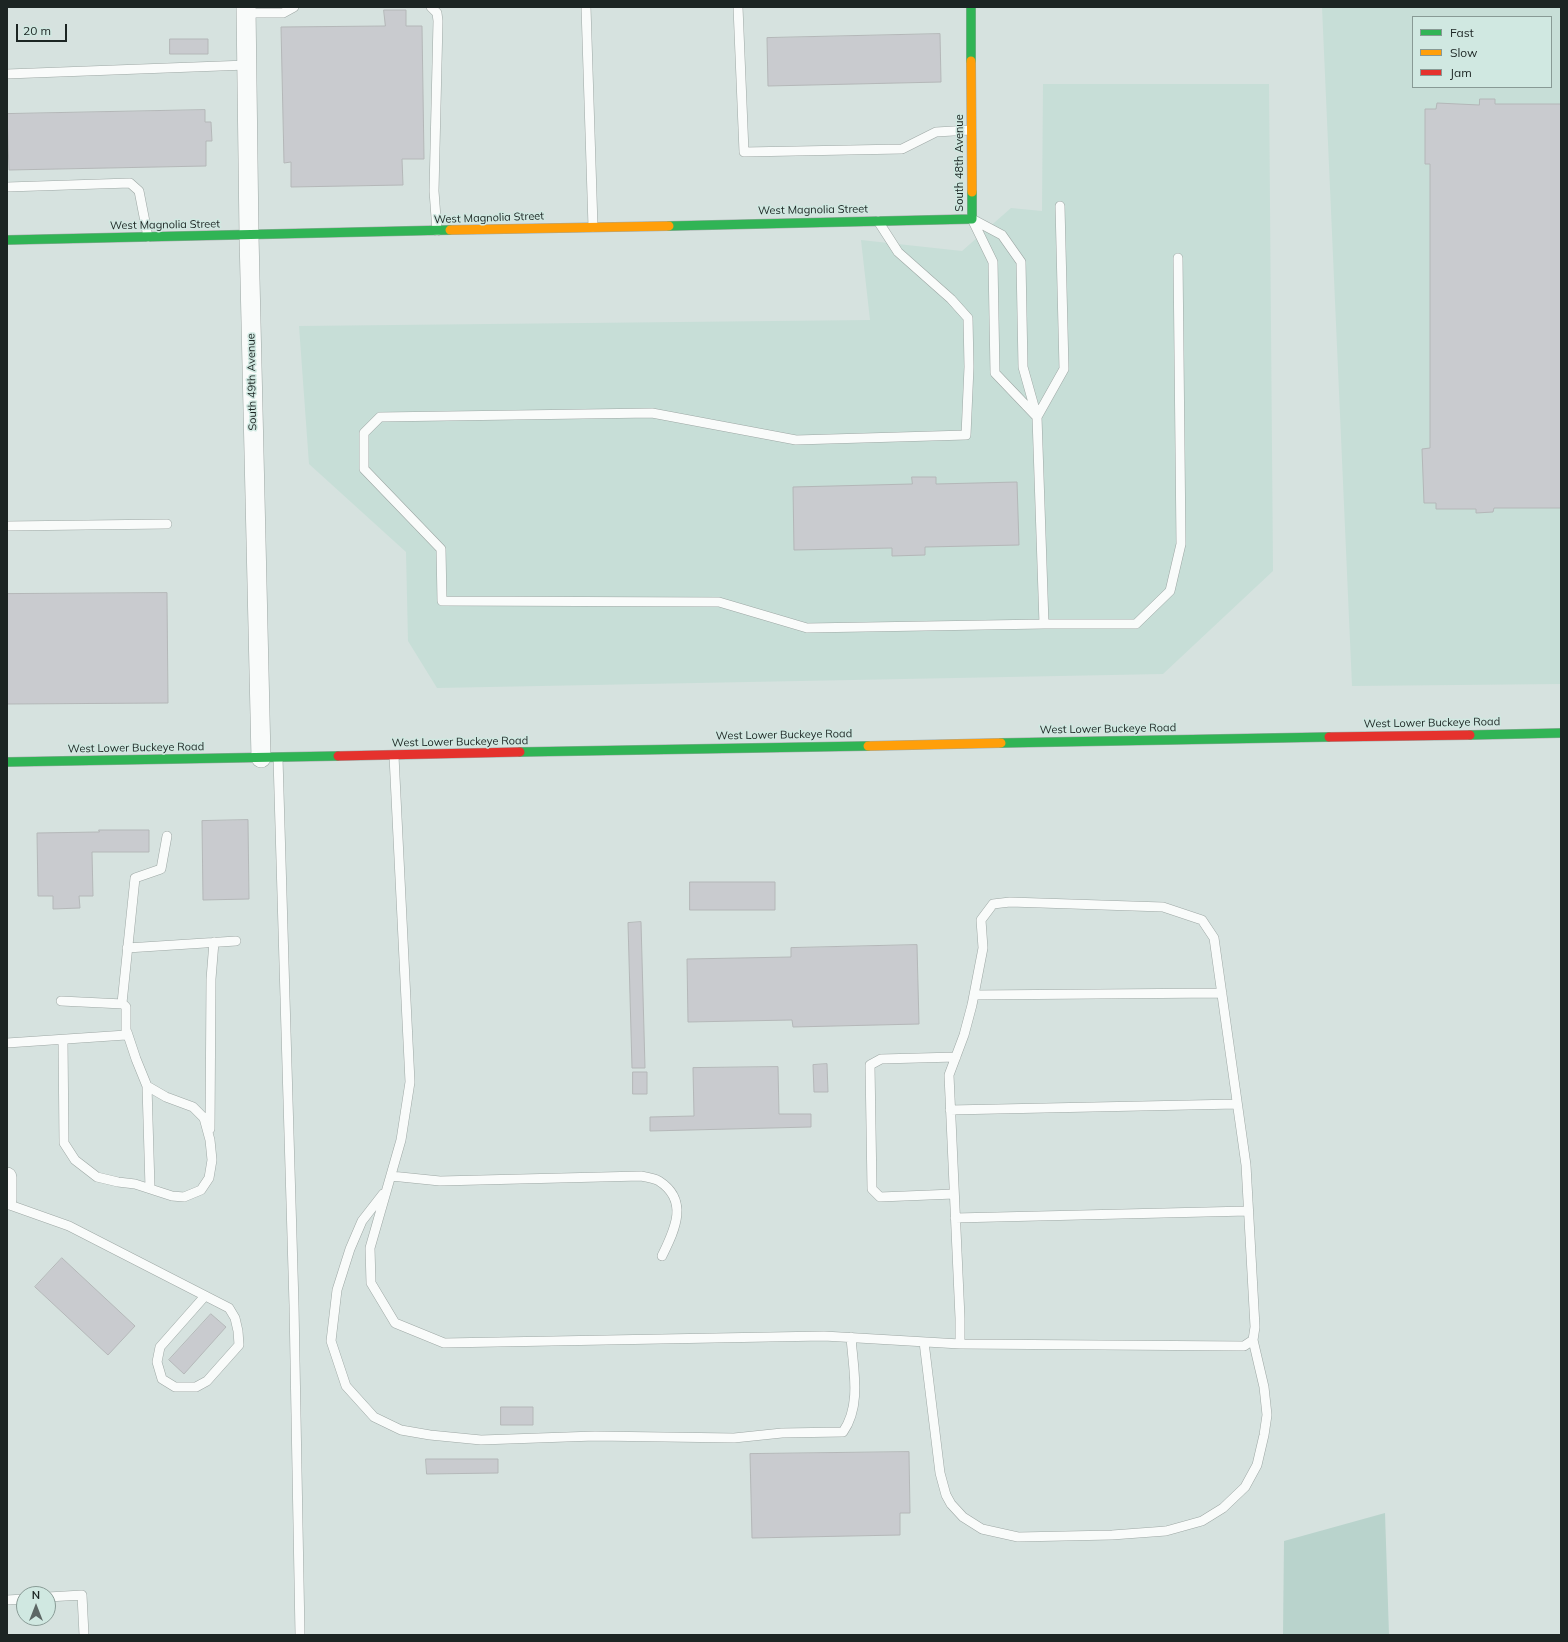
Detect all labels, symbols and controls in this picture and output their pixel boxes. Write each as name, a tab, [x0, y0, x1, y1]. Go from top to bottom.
scale bar	[18, 16, 69, 42]
legend	[1412, 16, 1552, 88]
text: 20 m	[23, 23, 51, 38]
text: Fast	[1450, 25, 1474, 40]
text: Slow	[1450, 45, 1478, 60]
text: Jam	[1450, 65, 1472, 80]
street label: South 48th Avenue	[953, 114, 967, 212]
street label: West Magnolia Street	[758, 202, 868, 218]
street label: West Magnolia Street	[434, 209, 544, 227]
street label: West Magnolia Street	[110, 217, 220, 233]
street label: South 49th Avenue	[245, 333, 259, 431]
street label: West Lower Buckeye Road	[1364, 715, 1500, 731]
street label: West Lower Buckeye Road	[1040, 721, 1176, 737]
street label: West Lower Buckeye Road	[716, 727, 852, 743]
street label: West Lower Buckeye Road	[392, 734, 528, 750]
street label: West Lower Buckeye Road	[68, 740, 204, 756]
north arrow	[16, 1586, 56, 1626]
text: N	[32, 1588, 40, 1602]

